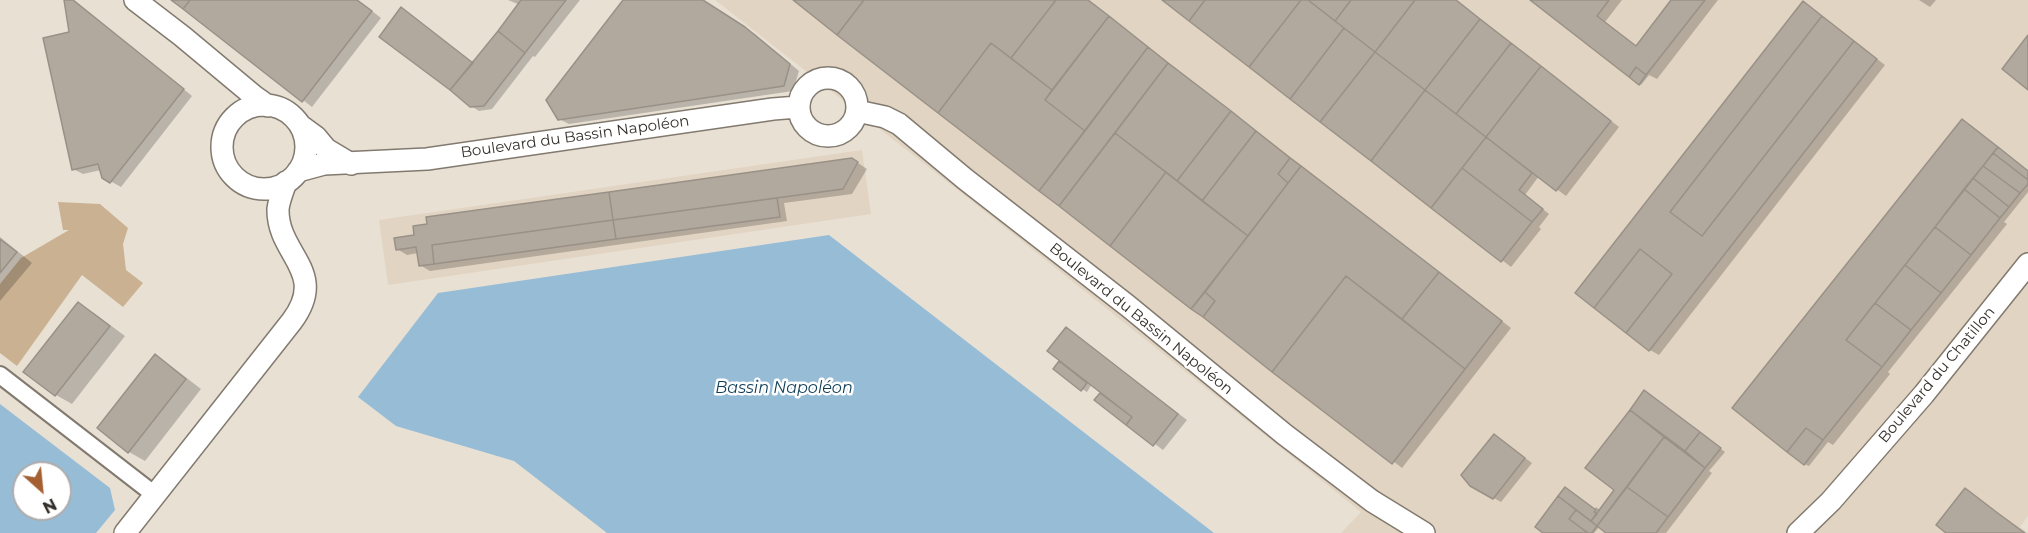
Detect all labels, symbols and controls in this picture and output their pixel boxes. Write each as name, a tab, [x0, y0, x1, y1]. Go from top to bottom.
street label: Boulevard du Bassin Napoléon	[460, 112, 690, 162]
street label: Boulevard du Bassin Napoléon	[1046, 239, 1236, 399]
street label: Boulevard du Chatillon	[1875, 303, 1999, 447]
water label: Bassin Napoléon	[715, 378, 853, 398]
north arrow	[12, 461, 72, 521]
text: N	[39, 494, 60, 517]

